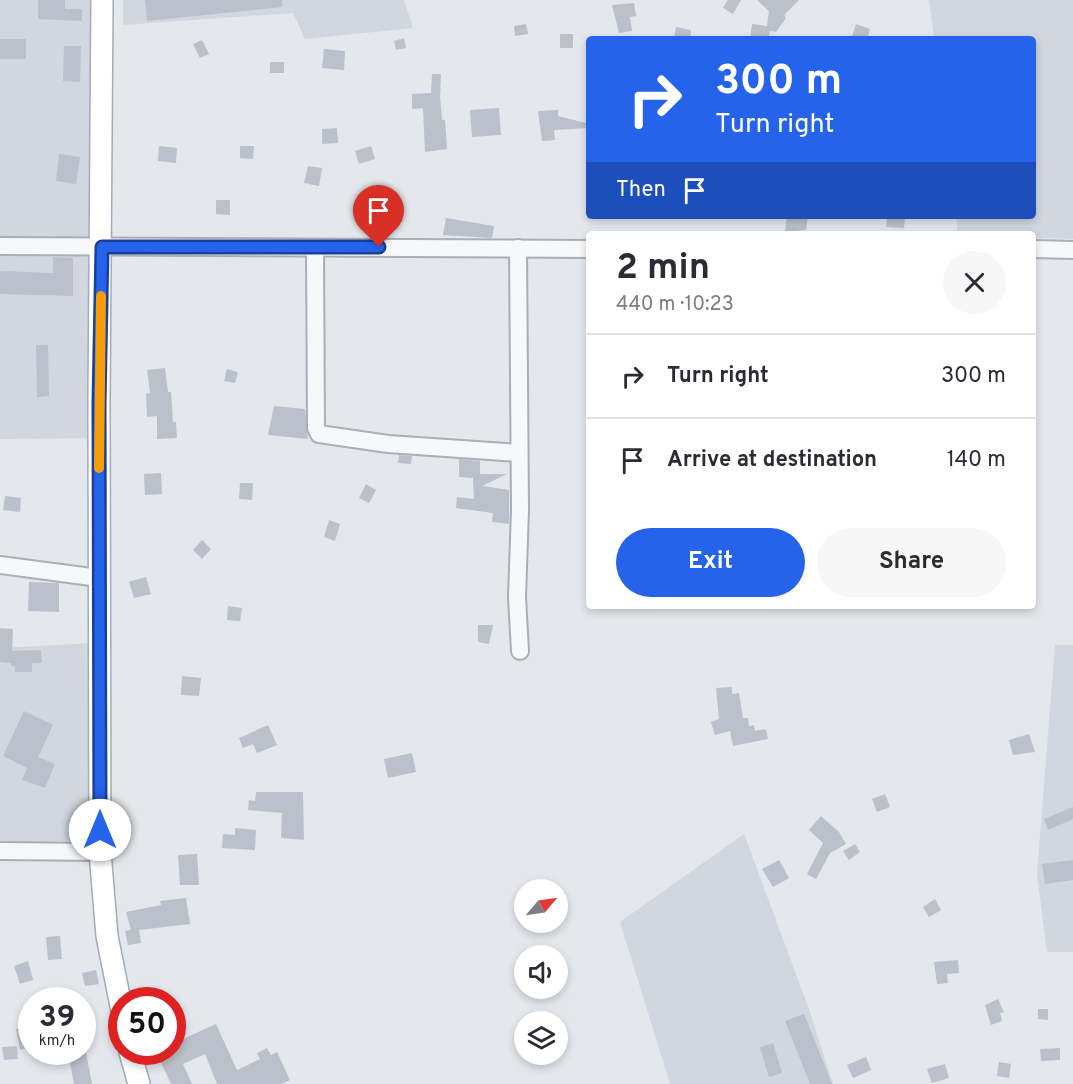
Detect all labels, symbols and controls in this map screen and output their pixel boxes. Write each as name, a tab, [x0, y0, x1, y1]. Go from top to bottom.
text: 300 m	[715, 56, 842, 109]
icon: right	[616, 60, 694, 138]
text: Turn right	[715, 108, 834, 142]
icon: arrive	[678, 174, 711, 207]
text: Then	[616, 177, 666, 204]
pin	[353, 185, 404, 247]
icon: arrive	[362, 194, 395, 227]
text: 2 min	[616, 246, 710, 292]
button: close	[943, 251, 1006, 314]
text: 440 m · 10:23	[616, 292, 734, 318]
icon: right	[616, 360, 649, 393]
text: Turn right	[667, 363, 769, 390]
text: 300 m	[941, 363, 1006, 390]
icon: arrive	[616, 444, 649, 477]
text: Arrive at destination	[667, 447, 877, 474]
text: 140 m	[947, 447, 1006, 474]
button: Exit	[616, 528, 805, 597]
button: Share	[817, 528, 1006, 597]
position arrow	[68, 798, 132, 862]
north arrow	[514, 879, 568, 933]
map controls	[514, 879, 568, 1065]
button: sound	[514, 945, 568, 999]
speed limit sign: 50	[108, 987, 186, 1065]
text: 39	[39, 1000, 75, 1037]
button: layers	[514, 1011, 568, 1065]
text: km/h	[39, 1032, 75, 1051]

